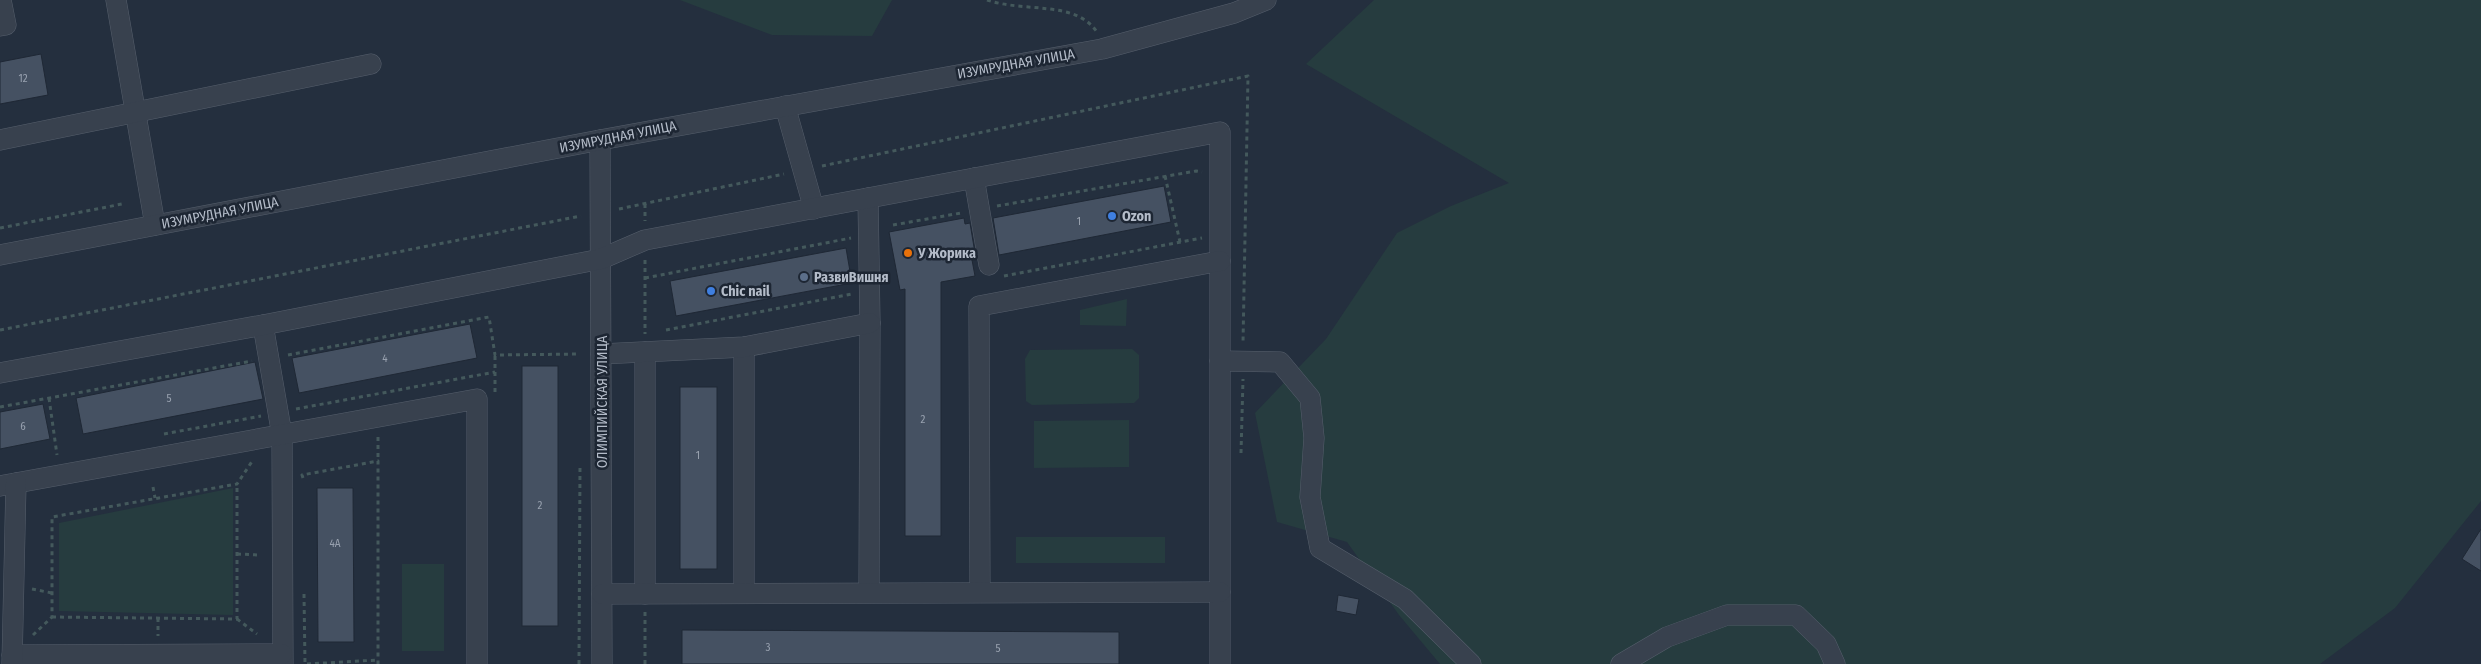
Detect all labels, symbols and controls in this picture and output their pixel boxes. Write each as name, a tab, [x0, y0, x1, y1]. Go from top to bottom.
street label: ИЗУМРУДНАЯ УЛИЦА	[956, 45, 1077, 83]
house number: 12	[18, 72, 28, 85]
street label: ИЗУМРУДНАЯ УЛИЦА	[558, 117, 678, 157]
street label: ИЗУМРУДНАЯ УЛИЦА	[160, 193, 280, 233]
place label: Ozon	[1122, 208, 1151, 225]
marker: Ozon	[1106, 210, 1118, 222]
house number: 1	[1077, 215, 1081, 228]
place label: У Жорика	[917, 245, 976, 262]
marker: У Жорика	[902, 247, 914, 259]
place label: РазвиВишня	[814, 269, 889, 286]
marker: РазвиВишня	[798, 271, 810, 283]
place label: Chic nail	[721, 283, 770, 300]
marker: Chic nail	[705, 285, 717, 297]
street label: ОЛИМПИЙСКАЯ УЛИЦА	[594, 335, 611, 468]
house number: 4	[382, 352, 388, 365]
house number: 5	[166, 392, 172, 405]
house number: 2	[921, 413, 926, 426]
house number: 6	[20, 420, 26, 433]
house number: 1	[696, 449, 700, 462]
house number: 2	[538, 499, 543, 512]
house number: 4А	[329, 537, 341, 550]
house number: 3	[766, 641, 771, 654]
house number: 5	[995, 642, 1001, 655]

